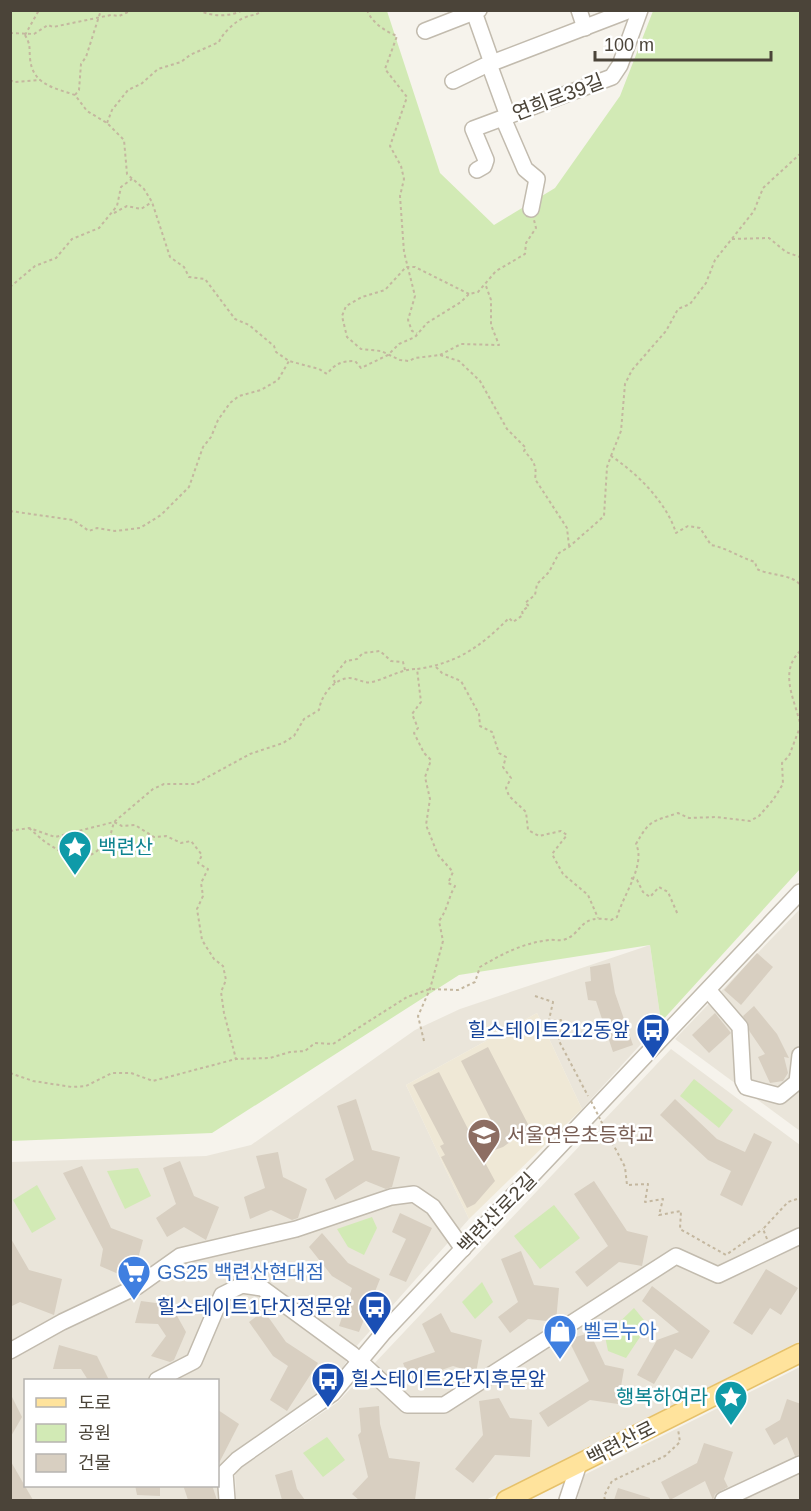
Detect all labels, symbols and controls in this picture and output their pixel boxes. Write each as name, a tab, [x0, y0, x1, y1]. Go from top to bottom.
scale bar	[595, 24, 770, 62]
text: 100 m	[604, 35, 654, 55]
street label: 연희로39길	[509, 70, 607, 124]
place icon: 백련산	[57, 829, 93, 876]
place label: 백련산	[98, 836, 153, 858]
bus stop icon: 힐스테이트212동앞	[635, 1012, 671, 1059]
place label: 힐스테이트212동앞	[468, 1019, 630, 1041]
school or university icon: 서울연은초등학교	[466, 1117, 502, 1164]
place label: 서울연은초등학교	[507, 1124, 654, 1146]
street label: 백련산로2길	[453, 1168, 541, 1258]
supermarket icon: GS25 백련산현대점	[116, 1254, 152, 1301]
place label: GS25 백련산현대점	[157, 1261, 324, 1283]
bus stop icon: 힐스테이트1단지정문앞	[357, 1289, 393, 1336]
place label: 힐스테이트1단지정문앞	[157, 1296, 352, 1318]
shop icon: 벨르누아	[542, 1313, 578, 1360]
place label: 벨르누아	[583, 1320, 657, 1342]
bus stop icon: 힐스테이트2단지후문앞	[310, 1361, 346, 1408]
place label: 힐스테이트2단지후문앞	[351, 1368, 546, 1390]
legend	[24, 1379, 219, 1487]
place icon: 행복하여라	[713, 1379, 749, 1426]
place label: 행복하여라	[616, 1386, 708, 1408]
text: 도로	[78, 1393, 111, 1413]
street label: 백련산로	[583, 1416, 659, 1470]
text: 공원	[78, 1423, 111, 1443]
text: 건물	[78, 1453, 111, 1473]

